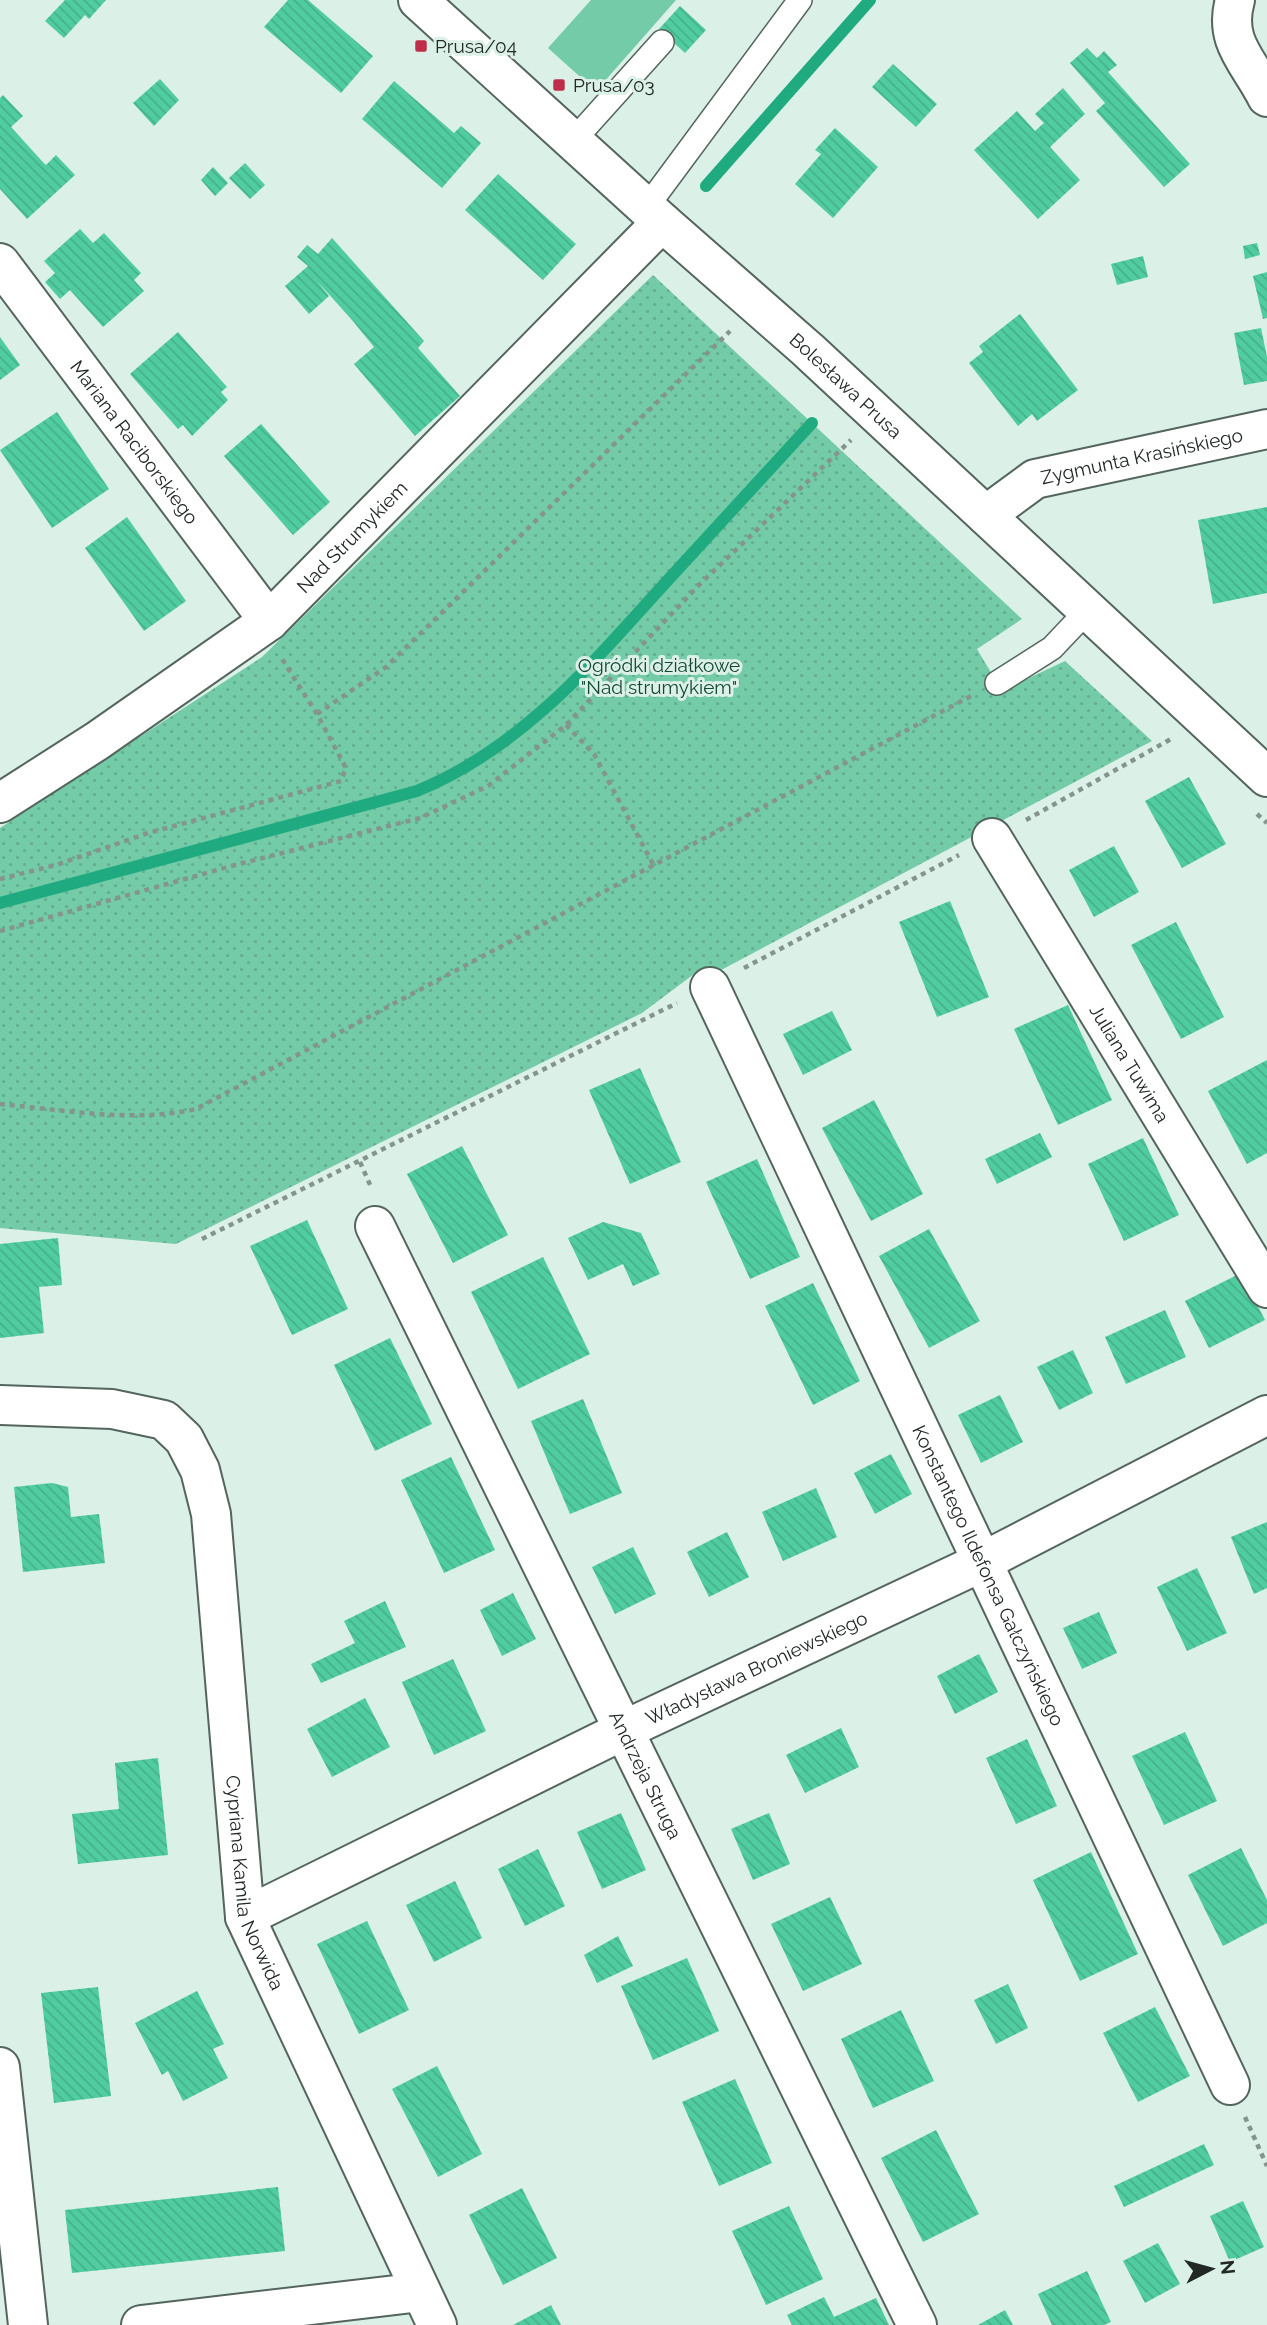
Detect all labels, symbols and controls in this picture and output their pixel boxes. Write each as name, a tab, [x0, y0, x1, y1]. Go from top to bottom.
place label: Prusa/04	[435, 35, 517, 57]
marker: Prusa/04	[413, 38, 429, 54]
place label: Prusa/03	[573, 74, 655, 96]
marker: Prusa/03	[551, 77, 567, 93]
street label: Bolesława Prusa	[785, 328, 907, 443]
street label: Mariana Raciborskiego	[66, 356, 203, 528]
street label: Zygmunta Krasińskiego	[1039, 424, 1245, 488]
street label: Nad Strumykiem	[292, 476, 412, 597]
park label: Ogródki działkowe "Nad strumykiem"	[578, 654, 740, 698]
street label: Juliana Tuwima	[1085, 1000, 1174, 1126]
street label: Konstantego Ildefonsa Gałczyńskiego	[908, 1421, 1069, 1729]
street label: Władysława Broniewskiego	[642, 1606, 871, 1729]
street label: Andrzeja Struga	[605, 1707, 687, 1843]
street label: Cypriana Kamila Norwida	[222, 1774, 289, 1993]
north arrow	[1176, 2234, 1246, 2304]
text: N	[1216, 2259, 1240, 2276]

